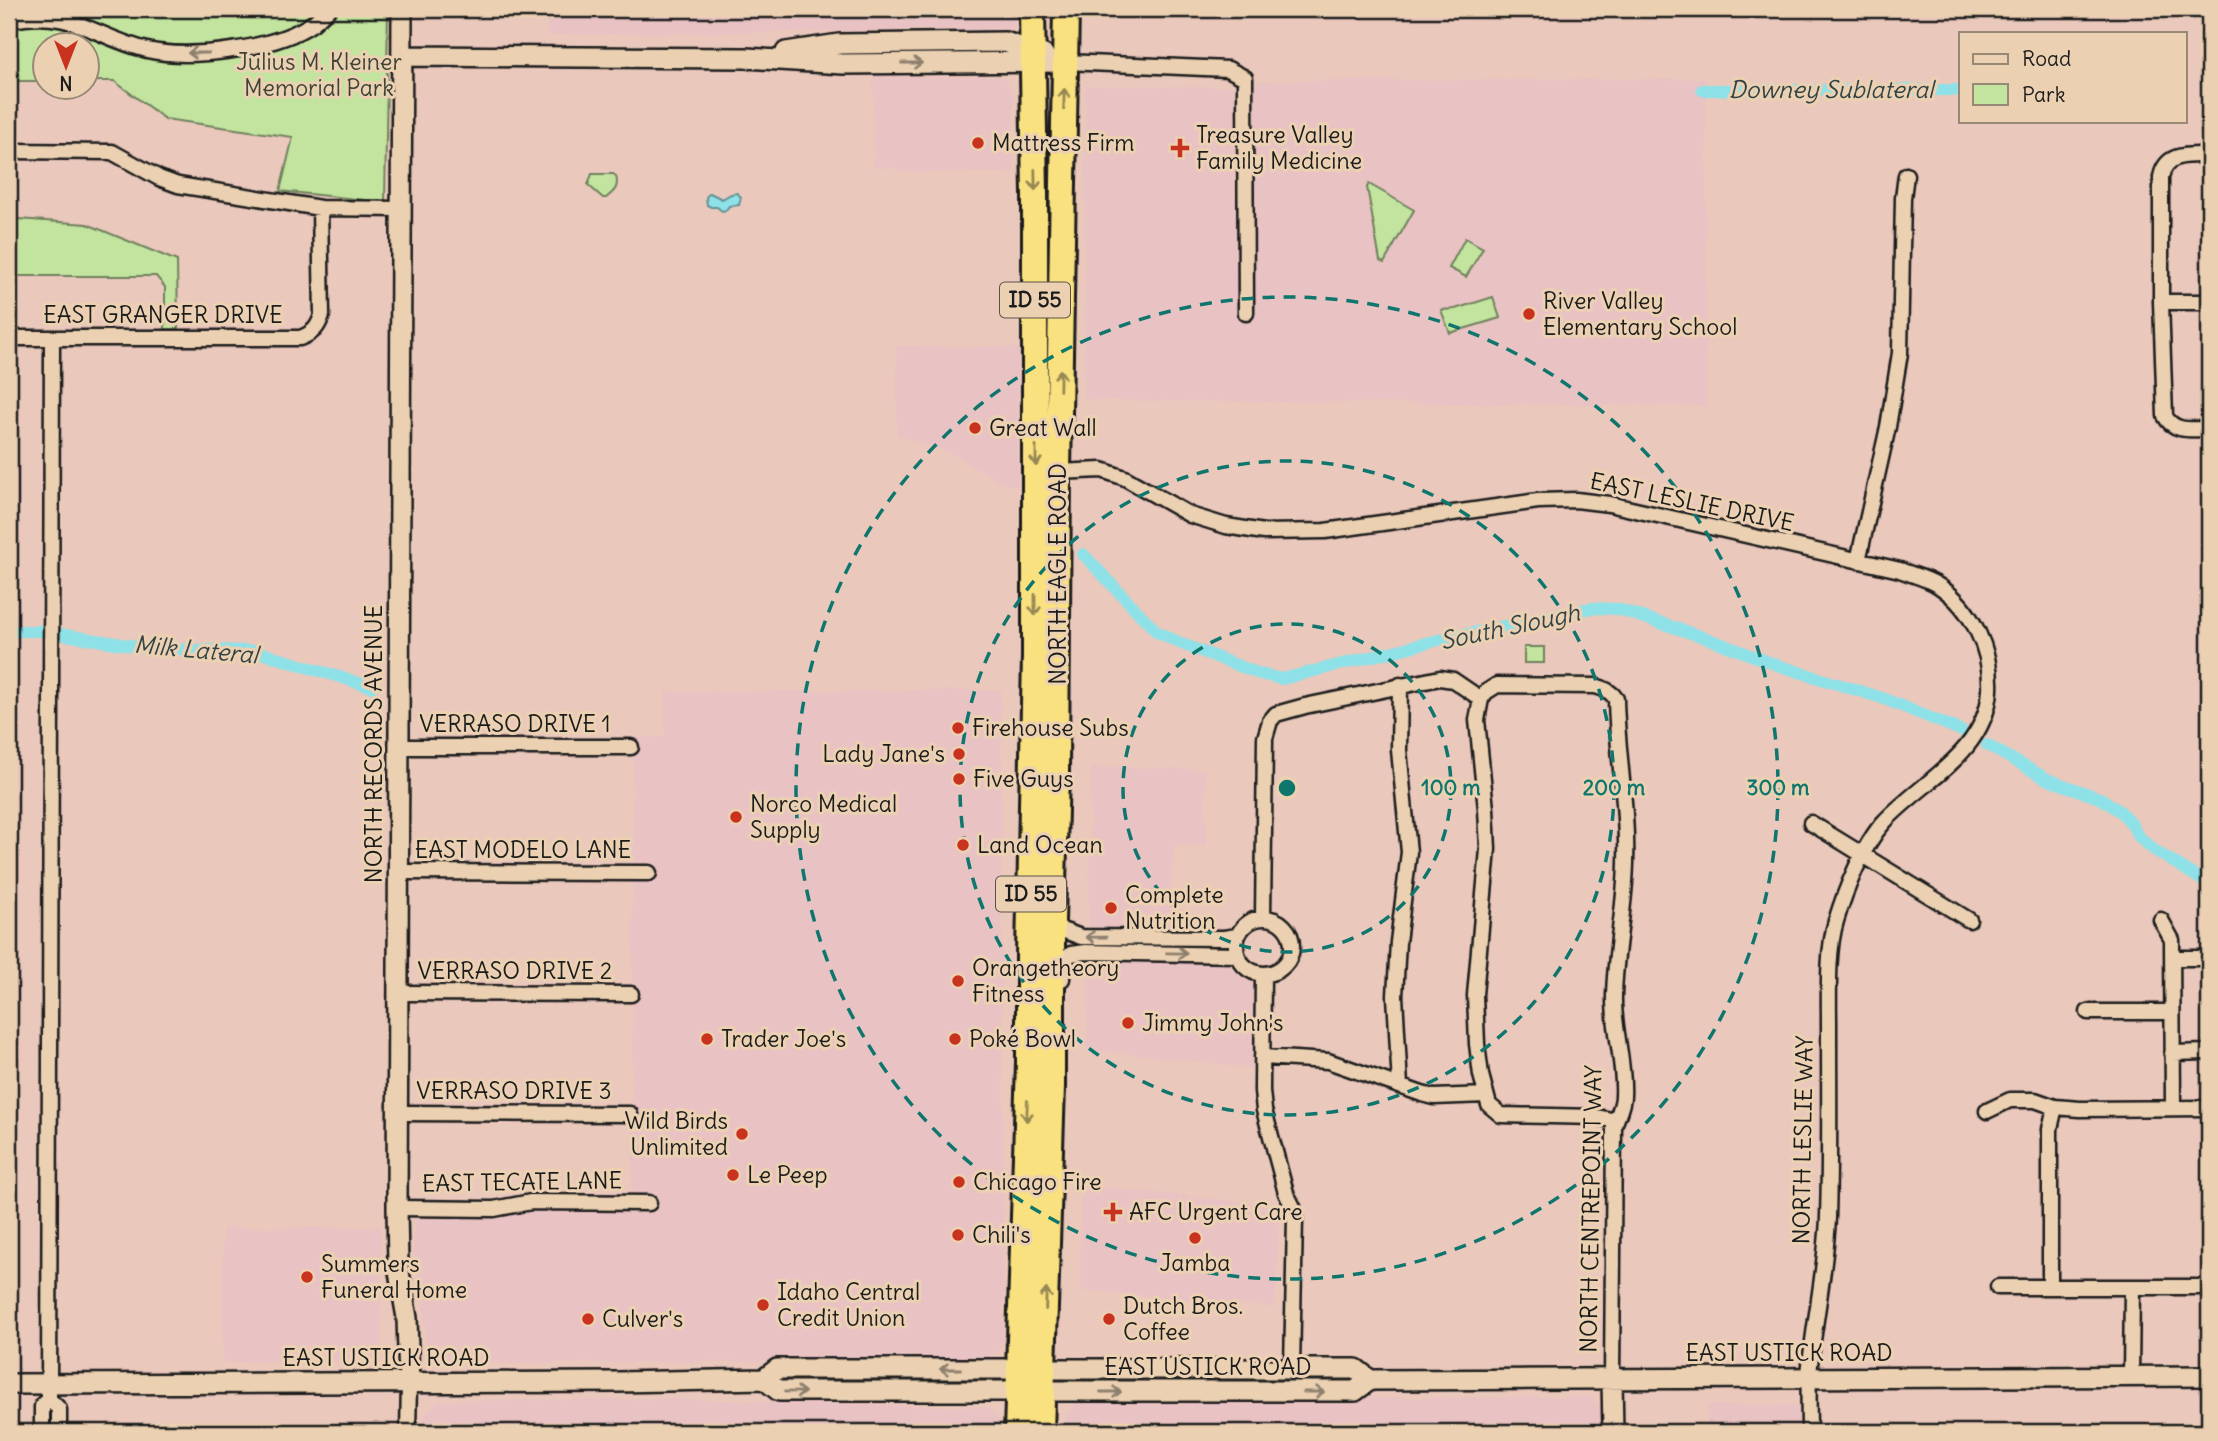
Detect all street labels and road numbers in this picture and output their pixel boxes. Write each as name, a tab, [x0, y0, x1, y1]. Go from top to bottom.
road number: ID 55	[1000, 282, 1070, 318]
street label: EAST GRANGER DRIVE	[43, 300, 283, 329]
street label: NORTH EAGLE ROAD	[1043, 463, 1072, 685]
street label: EAST LESLIE DRIVE	[1588, 466, 1797, 537]
street label: NORTH RECORDS AVENUE	[359, 605, 388, 883]
street label: VERRASO DRIVE 1	[419, 709, 611, 738]
street label: EAST MODELO LANE	[415, 835, 631, 864]
road number: ID 55	[996, 876, 1066, 912]
street label: VERRASO DRIVE 2	[418, 956, 612, 985]
street label: NORTH LESLIE WAY	[1786, 1035, 1819, 1245]
street label: NORTH CENTREPOINT WAY	[1573, 1065, 1608, 1353]
street label: VERRASO DRIVE 3	[416, 1076, 612, 1105]
street label: EAST TECATE LANE	[422, 1165, 622, 1198]
street label: EAST USTICK ROAD	[1686, 1338, 1892, 1367]
street label: EAST USTICK ROAD	[283, 1343, 489, 1372]
street label: EAST USTICK ROAD	[1105, 1352, 1311, 1381]

